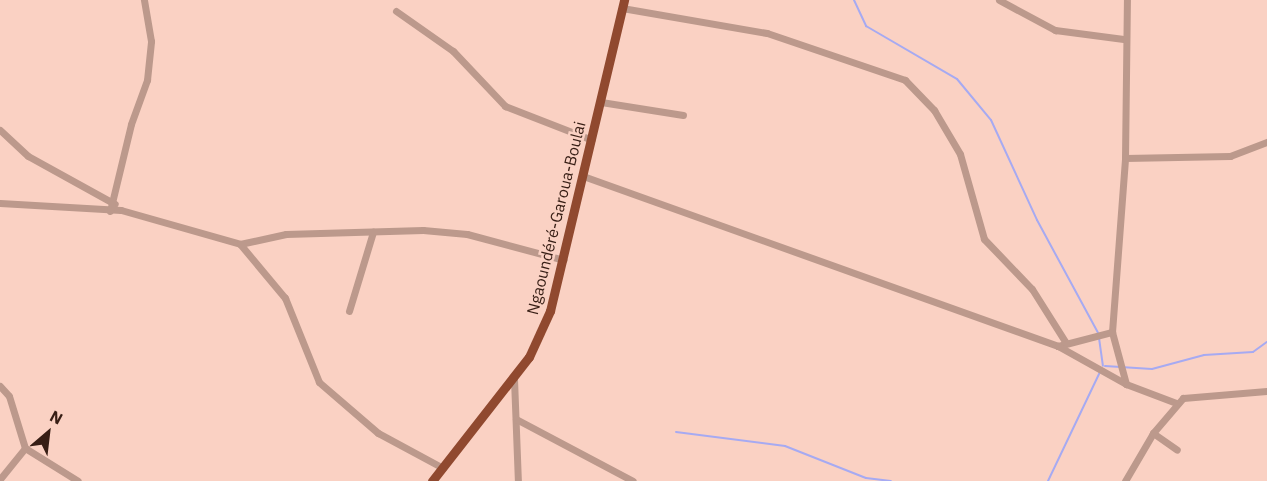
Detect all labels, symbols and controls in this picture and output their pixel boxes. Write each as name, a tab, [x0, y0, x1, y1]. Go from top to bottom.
street label: Ngaoundéré-Garoua-Boulai	[523, 119, 589, 317]
north arrow	[18, 403, 78, 463]
text: N	[47, 406, 66, 429]

